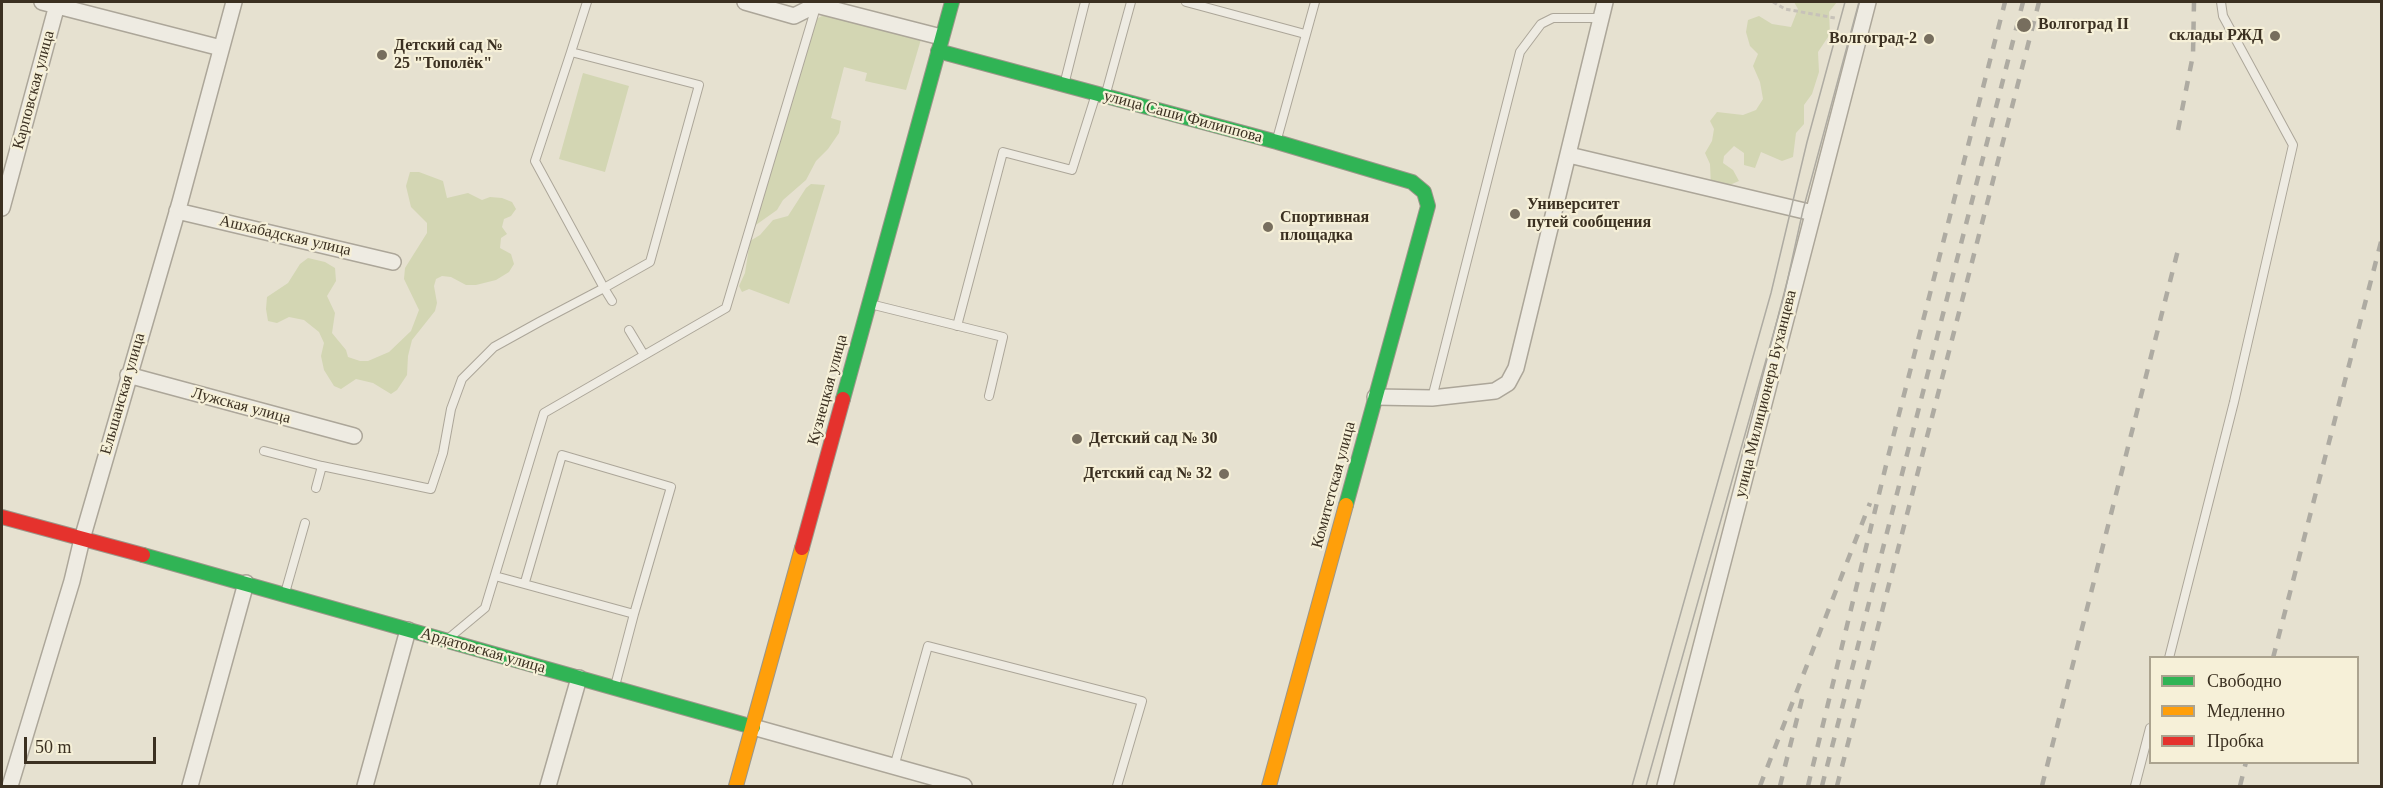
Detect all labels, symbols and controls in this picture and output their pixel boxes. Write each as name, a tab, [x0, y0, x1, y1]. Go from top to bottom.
place label: Волгоград II	[2038, 15, 2129, 35]
marker: Волгоград II	[2015, 16, 2033, 34]
place label: склады РЖД	[2169, 26, 2263, 46]
street label: Карповская улица	[9, 29, 59, 151]
place label: Волгоград-2	[1829, 29, 1917, 49]
marker: склады РЖД	[2268, 29, 2282, 43]
marker: Волгоград-2	[1922, 32, 1936, 46]
place label: Детский сад № 25 "Тополёк"	[394, 36, 503, 74]
marker: Детский сад № 25 "Тополёк"	[375, 48, 389, 62]
street label: улица Саши Филиппова	[1102, 87, 1264, 147]
place label: Университет путей сообщения	[1527, 195, 1651, 233]
marker: Университет путей сообщения	[1508, 207, 1522, 221]
place label: Спортивная площадка	[1280, 208, 1369, 246]
street label: Ашхабадская улица	[217, 211, 353, 261]
marker: Спортивная площадка	[1261, 220, 1275, 234]
street label: улица Милиционера Буханцева	[1731, 288, 1801, 500]
street label: Ельшанская улица	[96, 331, 150, 457]
street label: Кузнецкая улица	[804, 333, 852, 447]
street label: Лужская улица	[189, 384, 293, 428]
street label: Комитетская улица	[1308, 420, 1360, 550]
place label: Детский сад № 30	[1089, 429, 1218, 449]
marker: Детский сад № 30	[1070, 432, 1084, 446]
place label: Детский сад № 32	[1083, 464, 1212, 484]
marker: Детский сад № 32	[1217, 467, 1231, 481]
street label: Ардатовская улица	[418, 624, 548, 678]
legend	[2149, 656, 2359, 764]
text: Свободно	[2207, 671, 2282, 691]
text: Медленно	[2207, 701, 2285, 721]
scale bar	[27, 725, 159, 763]
text: Пробка	[2207, 731, 2264, 751]
text: 50 m	[35, 737, 72, 757]

